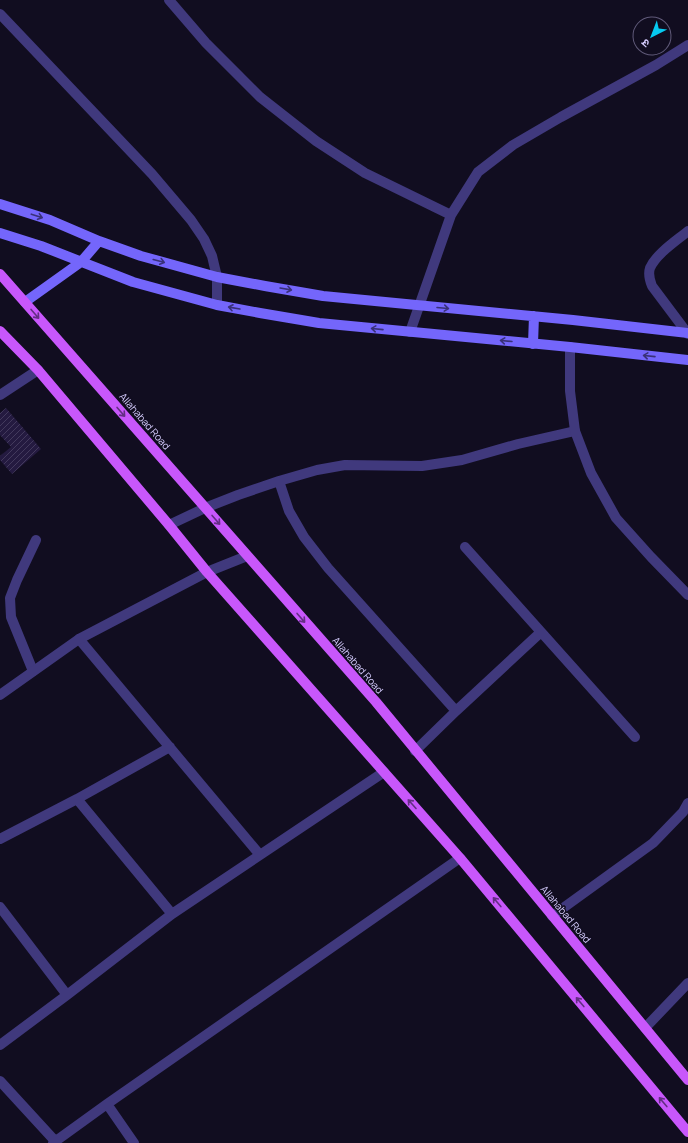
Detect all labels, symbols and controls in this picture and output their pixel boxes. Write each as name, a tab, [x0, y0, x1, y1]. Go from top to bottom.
north arrow	[632, 16, 672, 56]
text: उ	[637, 36, 652, 52]
one-way arrow	[31, 213, 44, 220]
one-way arrow	[152, 258, 165, 265]
one-way arrow	[279, 286, 292, 294]
one-way arrow	[228, 304, 241, 312]
one-way arrow	[436, 304, 449, 311]
one-way arrow	[30, 309, 40, 319]
one-way arrow	[371, 325, 384, 333]
one-way arrow	[500, 337, 513, 345]
one-way arrow	[643, 352, 656, 359]
street label: Allahabad Road	[116, 390, 174, 452]
one-way arrow	[116, 406, 125, 417]
one-way arrow	[211, 515, 220, 525]
one-way arrow	[297, 613, 306, 623]
street label: Allahabad Road	[329, 634, 387, 696]
one-way arrow	[407, 799, 417, 809]
street label: Allahabad Road	[538, 882, 594, 946]
one-way arrow	[492, 897, 501, 908]
one-way arrow	[576, 997, 584, 1008]
one-way arrow	[659, 1097, 668, 1108]

